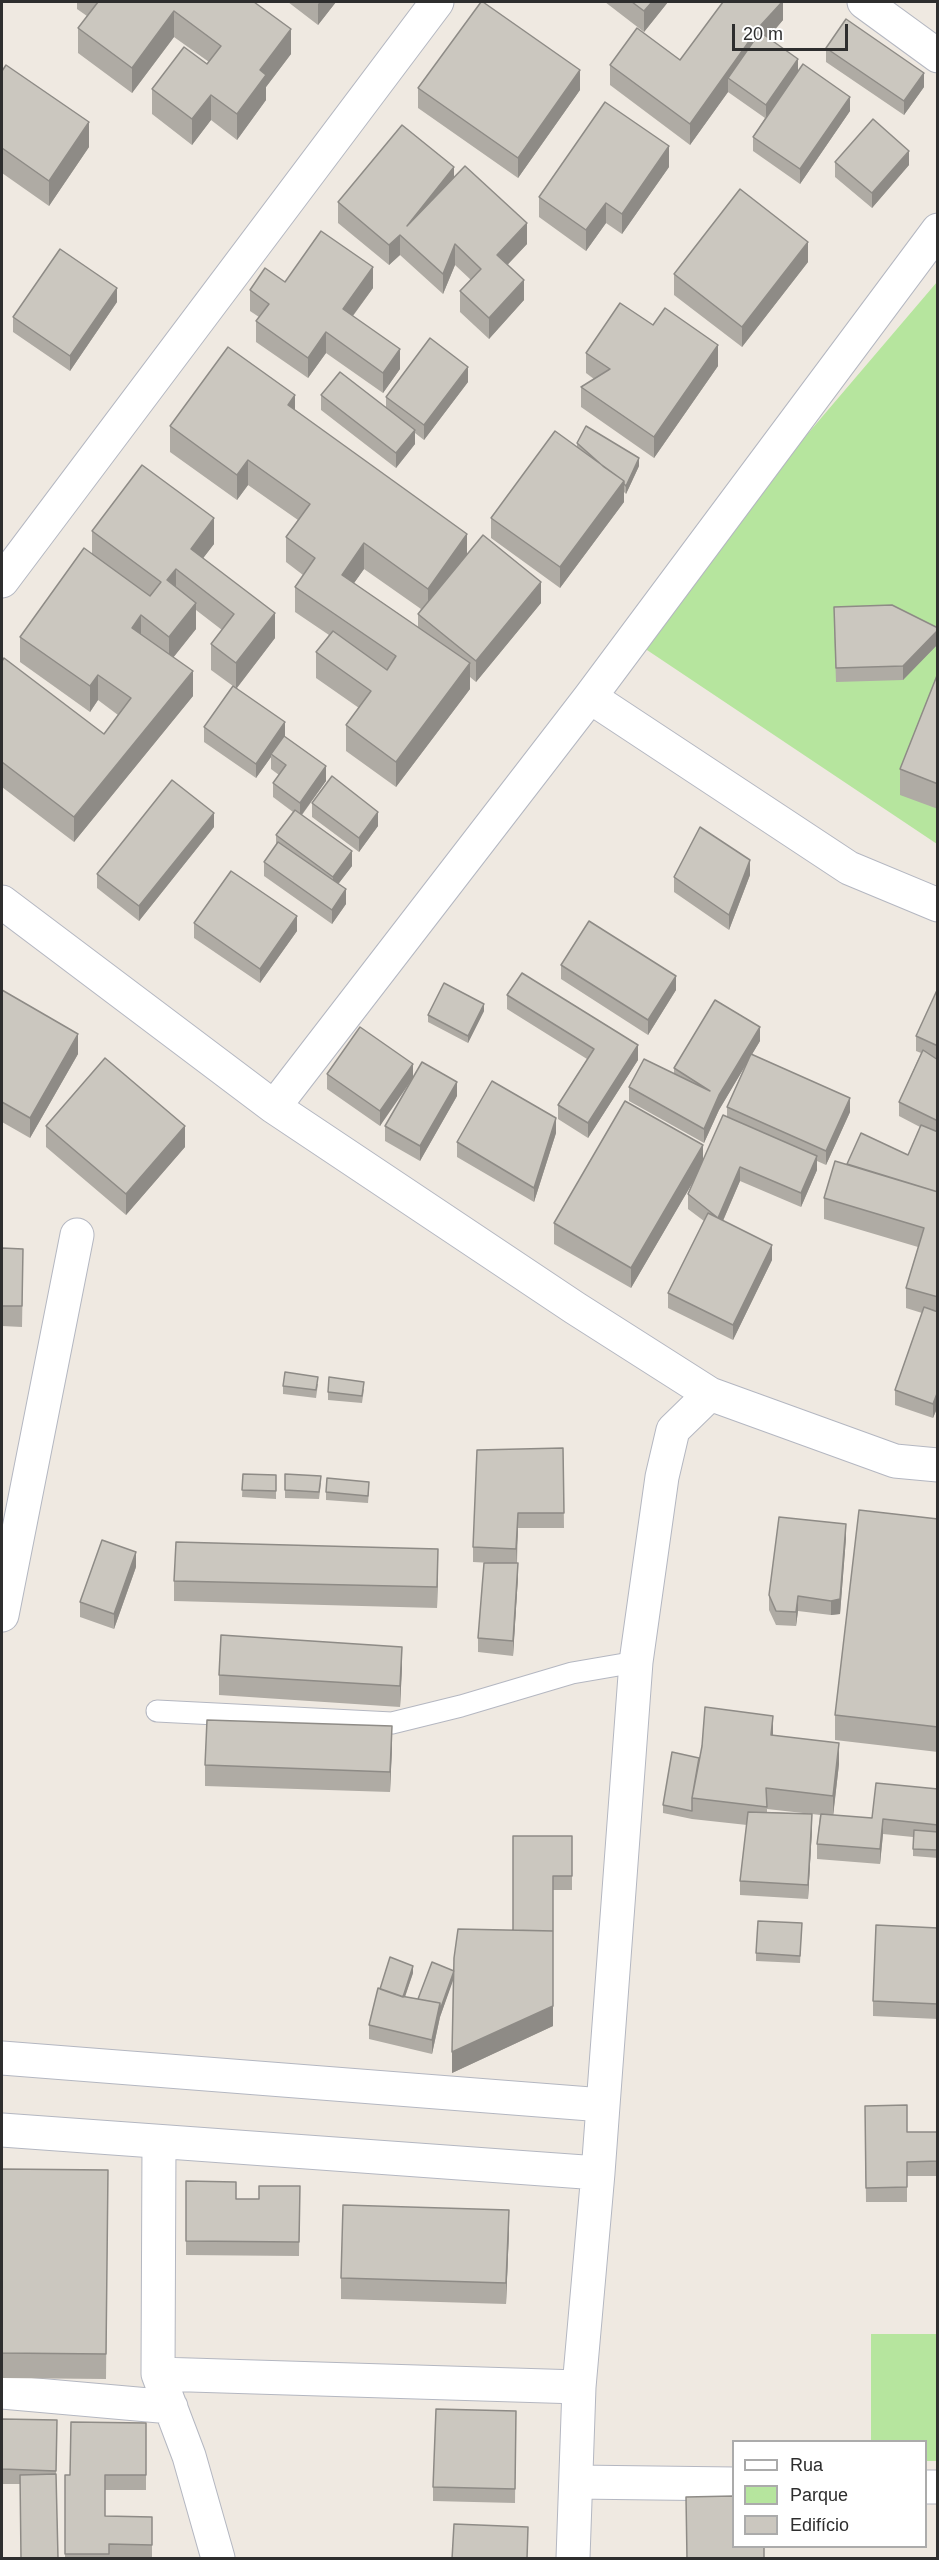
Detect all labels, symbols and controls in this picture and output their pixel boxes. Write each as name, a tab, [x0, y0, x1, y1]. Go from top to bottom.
scale bar	[735, 12, 850, 50]
text: 20 m	[743, 24, 783, 44]
legend	[732, 2440, 927, 2548]
text: Rua	[790, 2455, 823, 2475]
text: Parque	[790, 2485, 848, 2505]
text: Edifício	[790, 2515, 849, 2535]

